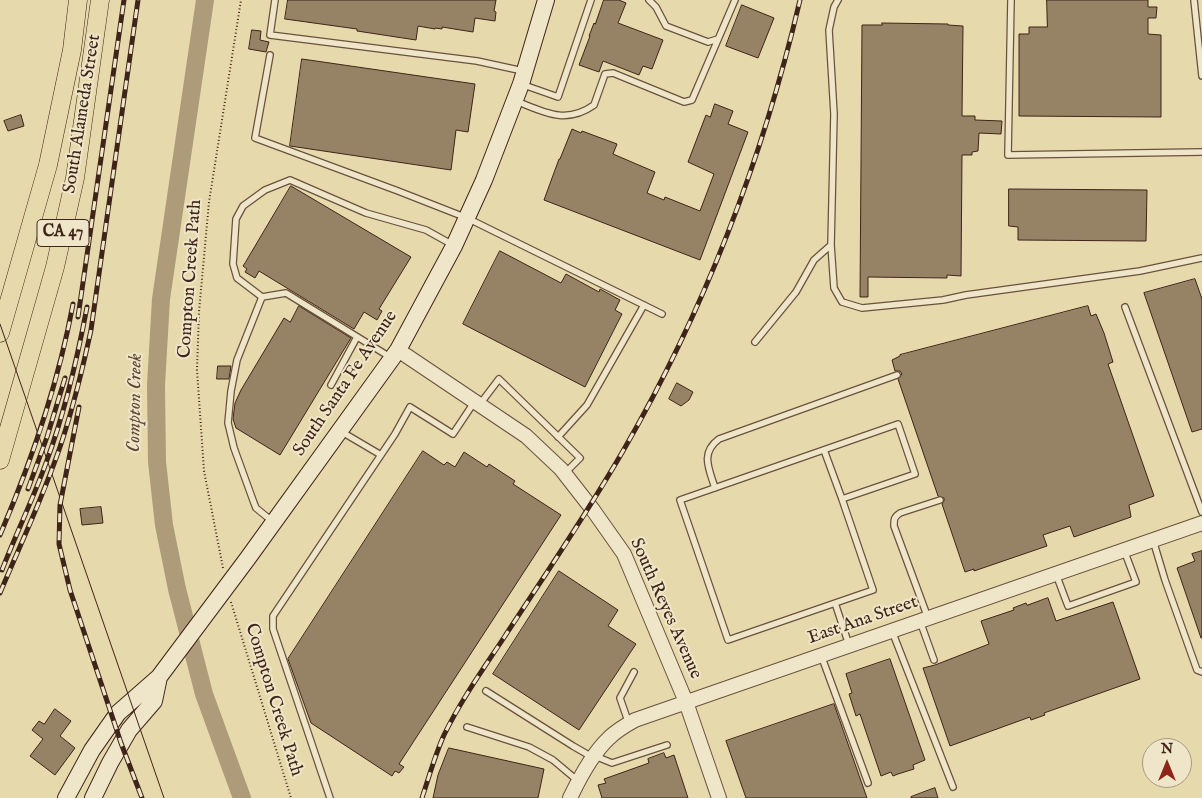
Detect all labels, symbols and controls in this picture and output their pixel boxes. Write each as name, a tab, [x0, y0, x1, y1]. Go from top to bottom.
street label: South Alameda Street	[60, 33, 106, 195]
street label: Compton Creek Path	[175, 199, 207, 359]
road number: CA 47	[37, 220, 89, 247]
street label: South Santa Fe Avenue	[289, 307, 403, 461]
water label: Compton Creek	[124, 353, 148, 453]
street label: South Reyes Avenue	[624, 535, 706, 683]
street label: East Ana Street	[805, 592, 921, 650]
street label: Compton Creek Path	[239, 621, 307, 779]
north arrow	[1142, 738, 1192, 788]
text: N	[1161, 740, 1173, 758]

